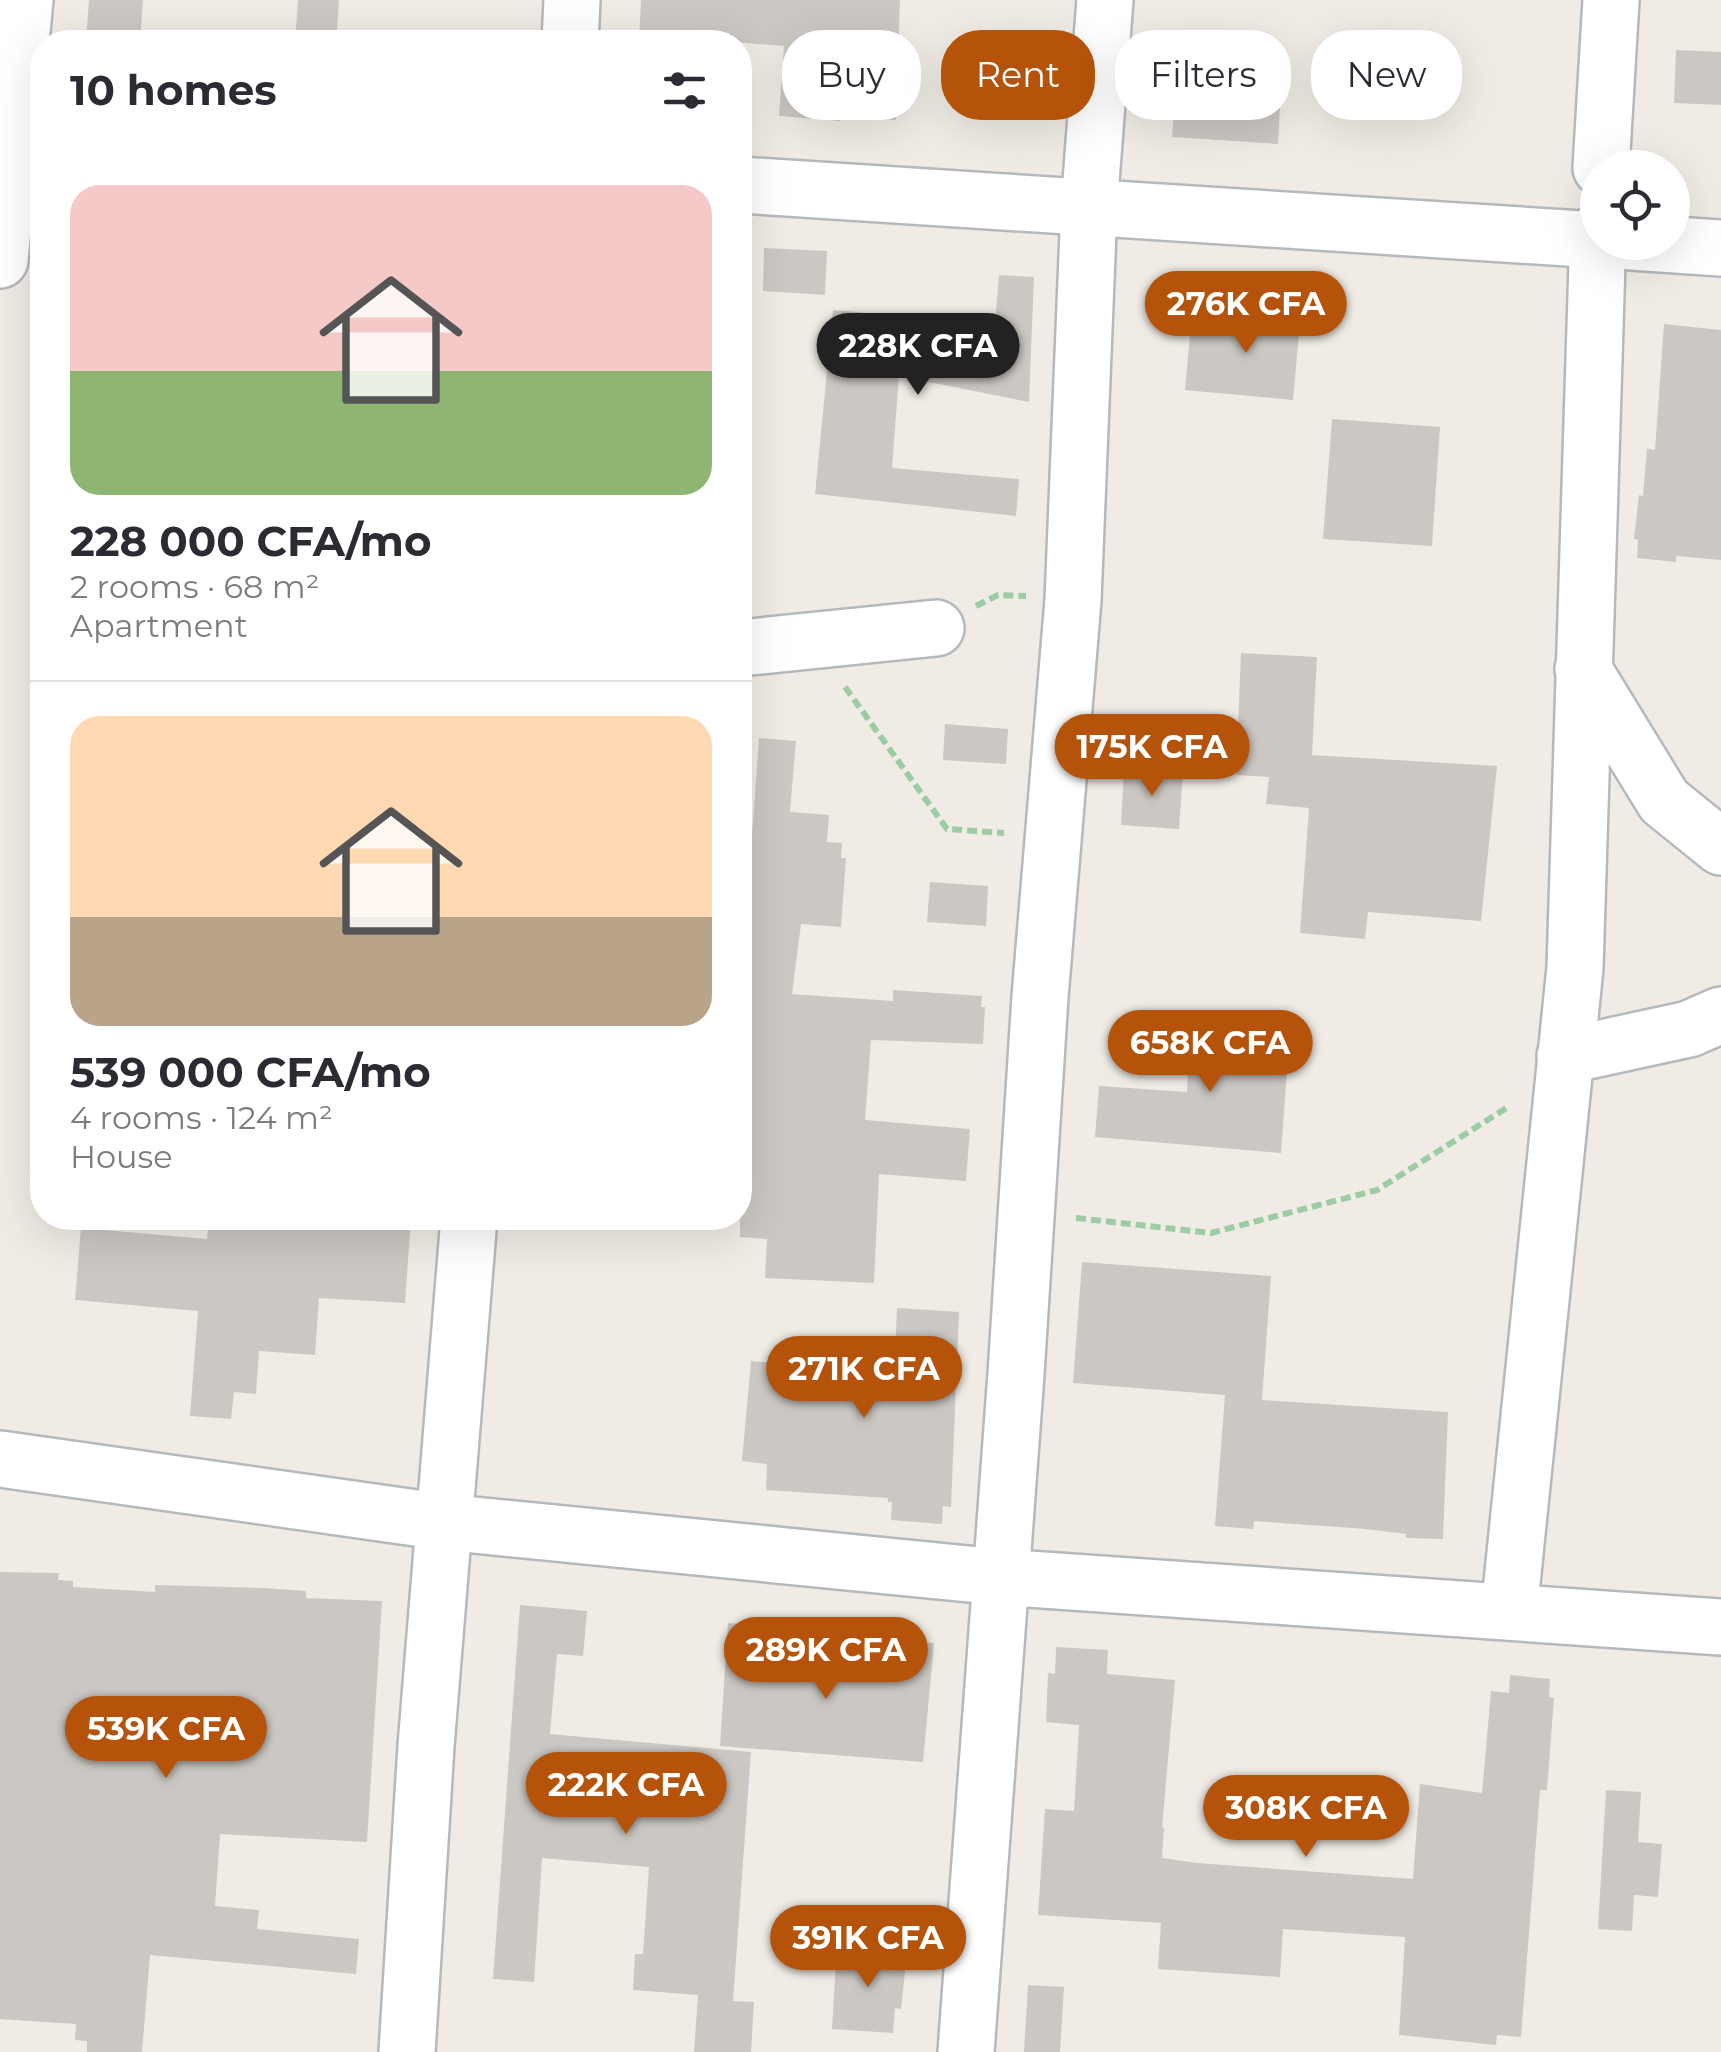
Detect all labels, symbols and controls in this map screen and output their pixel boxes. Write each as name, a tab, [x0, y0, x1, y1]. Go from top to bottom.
chip: Buy	[782, 30, 921, 120]
chip: Rent	[941, 30, 1095, 120]
chip: Filters	[1115, 30, 1291, 120]
chip: New	[1311, 30, 1462, 120]
icon: filters	[657, 63, 712, 118]
text: 10 homes	[70, 64, 277, 116]
map controls	[1580, 150, 1690, 260]
button: locate	[1580, 150, 1690, 260]
icon: home	[301, 250, 481, 430]
pin: 276K CFA	[1143, 271, 1349, 356]
text: 276K CFA	[1167, 284, 1325, 323]
pin: 228K CFA	[815, 313, 1021, 398]
text: 228K CFA	[839, 326, 997, 365]
text: 228 000 CFA/mo	[70, 515, 432, 567]
text: 2 rooms · 68 m²	[70, 567, 320, 606]
text: Apartment	[70, 606, 248, 645]
pin: 175K CFA	[1049, 714, 1255, 799]
text: 175K CFA	[1077, 727, 1227, 766]
icon: home	[301, 781, 481, 961]
pin: 658K CFA	[1107, 1010, 1313, 1095]
text: 658K CFA	[1130, 1023, 1290, 1062]
text: 539 000 CFA/mo	[70, 1046, 431, 1098]
text: 4 rooms · 124 m²	[70, 1098, 333, 1137]
text: House	[70, 1137, 173, 1176]
pin: 271K CFA	[761, 1336, 967, 1421]
text: 271K CFA	[788, 1349, 940, 1388]
pin: 289K CFA	[723, 1617, 929, 1702]
text: 289K CFA	[746, 1630, 906, 1669]
pin: 539K CFA	[63, 1696, 269, 1781]
text: 539K CFA	[87, 1709, 245, 1748]
pin: 222K CFA	[523, 1752, 729, 1837]
text: 222K CFA	[548, 1765, 704, 1804]
pin: 308K CFA	[1203, 1775, 1409, 1860]
text: 308K CFA	[1225, 1788, 1387, 1827]
pin: 391K CFA	[765, 1905, 971, 1990]
text: 391K CFA	[792, 1918, 944, 1957]

